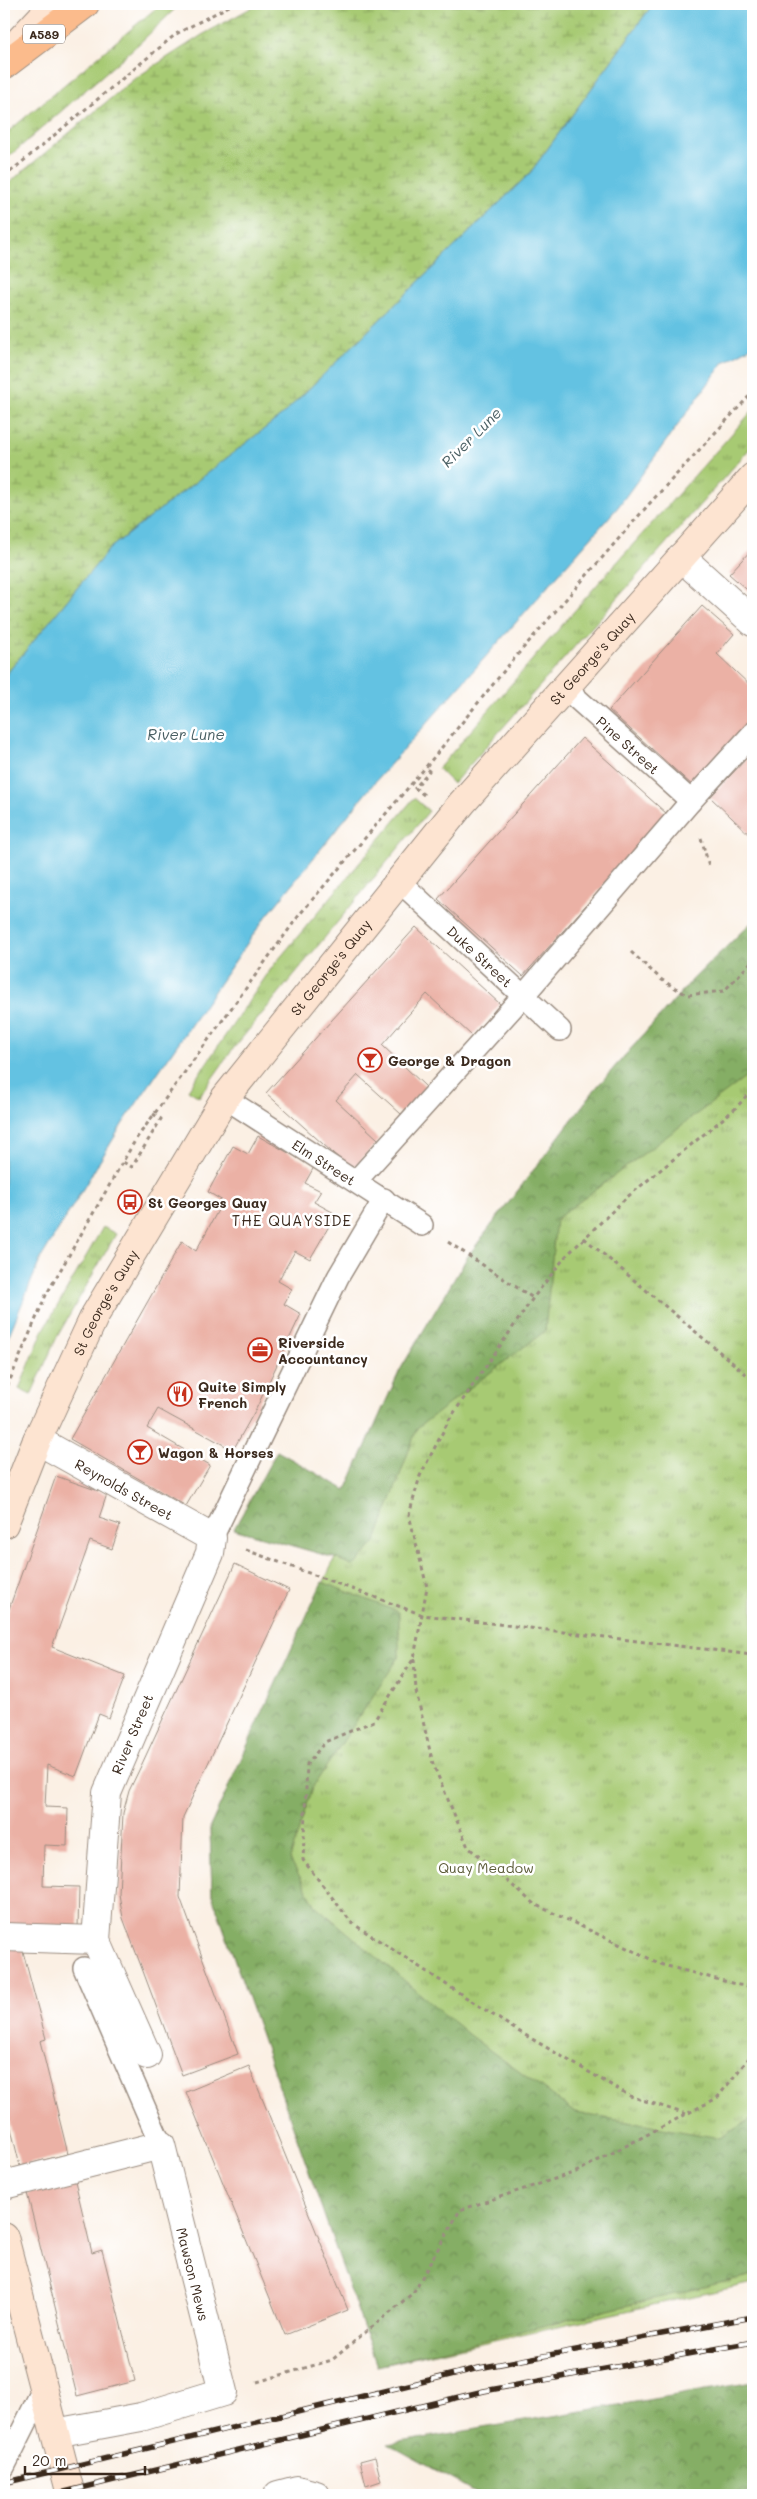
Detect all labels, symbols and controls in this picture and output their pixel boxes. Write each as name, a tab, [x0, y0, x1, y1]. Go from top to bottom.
road number: A589	[23, 24, 65, 44]
water label: River Lune	[437, 403, 505, 471]
street label: St George's Quay	[545, 607, 638, 708]
street label: Pine Street	[593, 712, 664, 778]
water label: River Lune	[147, 724, 225, 744]
street label: St George's Quay	[286, 915, 375, 1019]
street label: Duke Street	[443, 921, 517, 991]
bar icon: George & Dragon	[357, 1047, 383, 1073]
place label: George & Dragon	[388, 1051, 511, 1070]
street label: Elm Street	[289, 1134, 360, 1189]
bus stop icon: St Georges Quay	[117, 1189, 143, 1215]
place label: St Georges Quay	[148, 1193, 268, 1212]
district label: THE QUAYSIDE	[232, 1210, 352, 1230]
street label: St George's Quay	[68, 1245, 142, 1358]
place label: Riverside Accountancy	[278, 1333, 368, 1368]
office icon: Riverside Accountancy	[247, 1337, 273, 1363]
place label: Quite Simply French	[198, 1377, 287, 1412]
restaurant icon: Quite Simply French	[167, 1381, 193, 1407]
bar icon: Wagon & Horses	[127, 1439, 153, 1465]
place label: Wagon & Horses	[158, 1443, 274, 1462]
street label: Reynolds Street	[72, 1454, 177, 1524]
street label: River Street	[107, 1691, 157, 1777]
park label: Quay Meadow	[438, 1858, 534, 1877]
street label: Mawson Mews	[173, 2225, 214, 2323]
scale bar	[25, 2444, 145, 2476]
text: 20 m	[32, 2450, 66, 2470]

